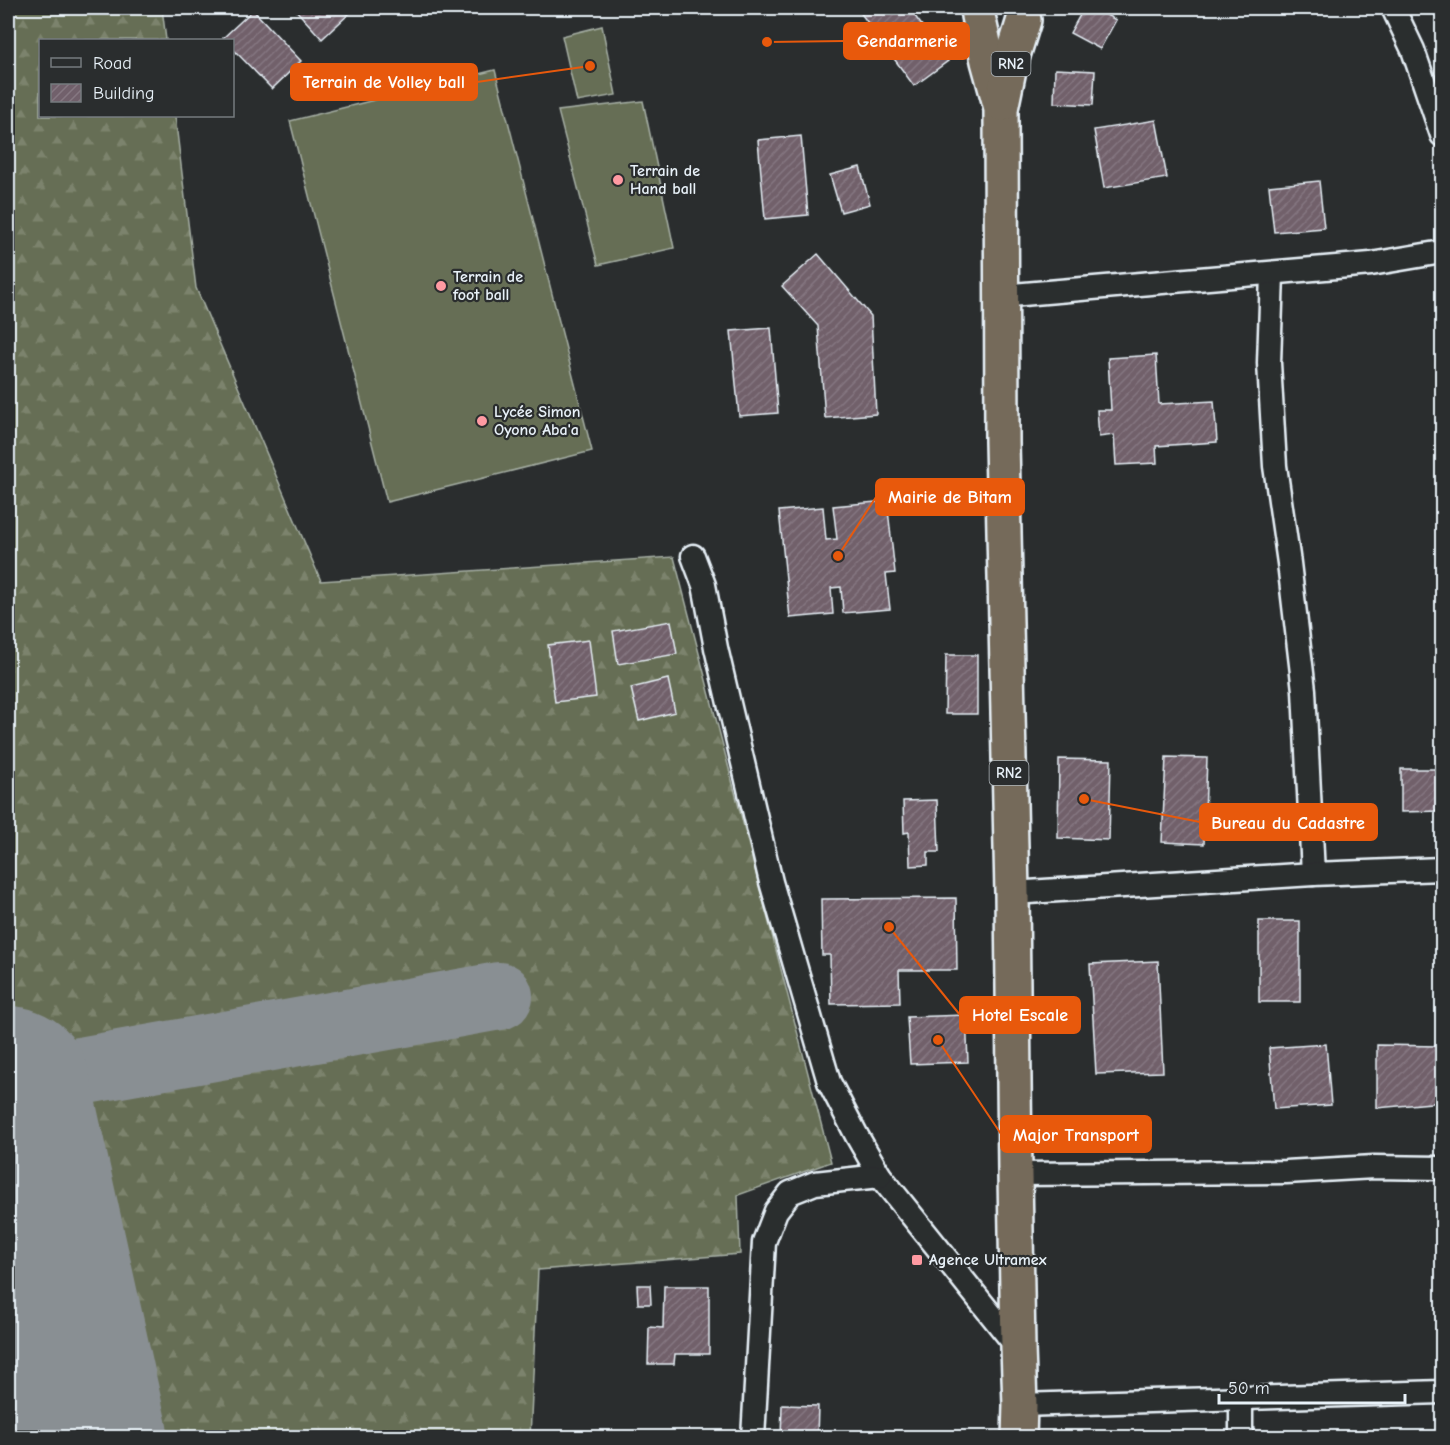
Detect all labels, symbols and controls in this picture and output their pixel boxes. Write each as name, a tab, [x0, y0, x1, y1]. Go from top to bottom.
callout: Gendarmerie	[844, 23, 969, 59]
text: Gendarmerie	[857, 31, 958, 52]
legend	[39, 39, 234, 117]
road number: RN2	[992, 52, 1030, 76]
text: Road	[93, 53, 132, 74]
callout: Terrain de Volley ball	[291, 64, 477, 100]
text: Terrain de Volley ball	[303, 72, 465, 93]
text: Building	[93, 83, 155, 104]
place label: Terrain de Hand ball	[630, 162, 700, 198]
marker: Terrain de Hand ball	[611, 173, 625, 187]
place label: Terrain de foot ball	[452, 268, 523, 304]
marker: Terrain de foot ball	[434, 279, 448, 293]
place label: Lycée Simon Oyono Aba'a	[494, 403, 581, 439]
marker: Lycée Simon Oyono Aba'a	[475, 414, 489, 428]
callout: Mairie de Bitam	[876, 479, 1024, 515]
text: Mairie de Bitam	[888, 487, 1012, 508]
road number: RN2	[990, 761, 1028, 785]
callout: Bureau du Cadastre	[1200, 804, 1377, 840]
text: Bureau du Cadastre	[1211, 813, 1365, 834]
callout: Hotel Escale	[960, 997, 1080, 1033]
text: Hotel Escale	[972, 1005, 1068, 1026]
callout: Major Transport	[1001, 1116, 1151, 1152]
text: Major Transport	[1013, 1125, 1140, 1146]
place label: Agence Ultramex	[929, 1251, 1047, 1269]
marker: Agence Ultramex	[910, 1253, 924, 1267]
scale bar	[1219, 1367, 1405, 1405]
text: 50 m	[1228, 1378, 1270, 1399]

